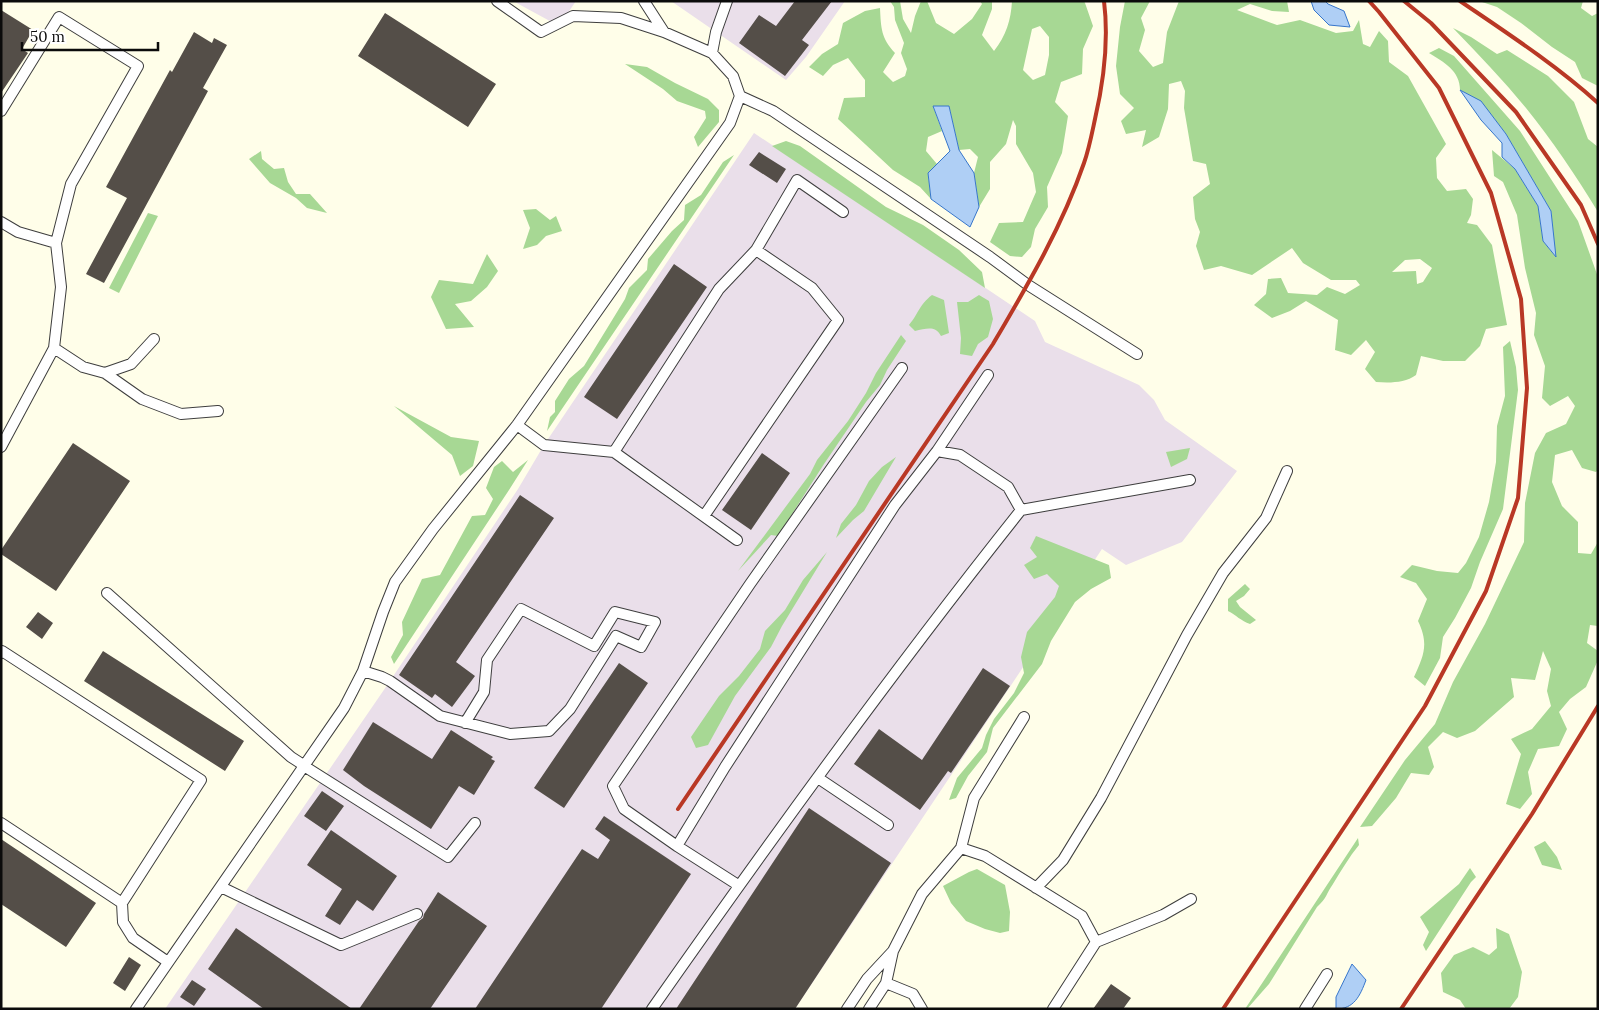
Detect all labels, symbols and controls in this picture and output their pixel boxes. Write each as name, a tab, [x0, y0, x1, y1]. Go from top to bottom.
scale bar	[22, 20, 159, 52]
text: 50 m	[30, 27, 65, 46]

